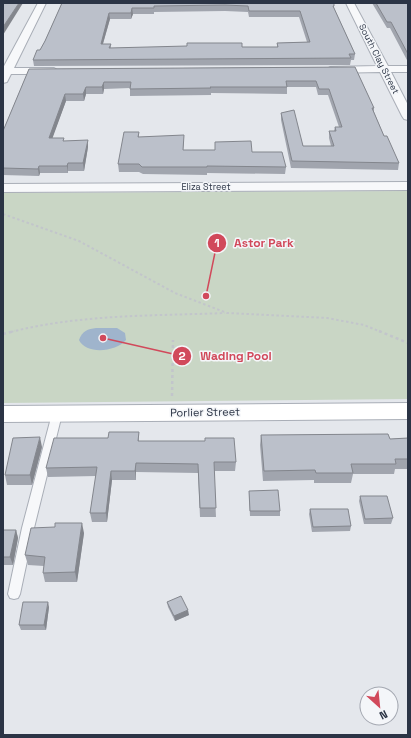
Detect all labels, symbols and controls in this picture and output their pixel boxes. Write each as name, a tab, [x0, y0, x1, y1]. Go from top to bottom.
street label: South Clay Street	[356, 22, 402, 96]
street label: Eliza Street	[181, 181, 231, 193]
callout: Astor Park	[207, 231, 302, 255]
text: 1	[214, 235, 220, 251]
text: Astor Park	[234, 235, 294, 251]
callout: Wading Pool	[172, 344, 280, 368]
text: 2	[178, 348, 186, 364]
text: Wading Pool	[200, 348, 272, 364]
street label: Porlier Street	[170, 404, 240, 420]
north arrow	[359, 686, 399, 726]
text: N	[377, 707, 390, 723]

